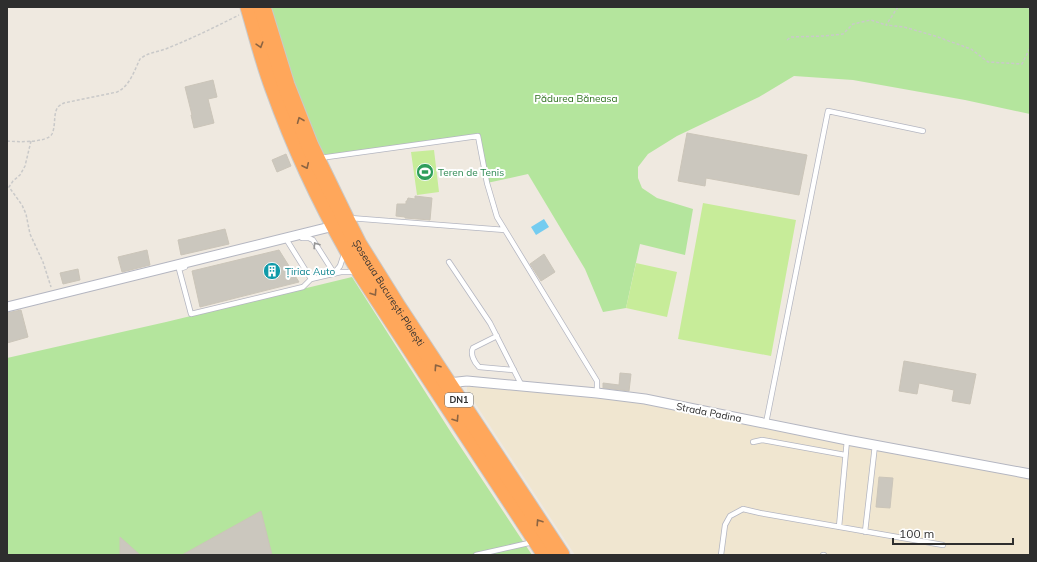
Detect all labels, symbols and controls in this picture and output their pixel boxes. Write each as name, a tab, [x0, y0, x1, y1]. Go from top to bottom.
one-way arrow	[255, 41, 264, 48]
park label: Pădurea Băneasa	[535, 92, 617, 105]
one-way arrow	[297, 117, 305, 125]
one-way arrow	[301, 162, 309, 169]
sports icon: Teren de Tenis	[415, 162, 435, 182]
place label: Teren de Tenis	[438, 166, 504, 179]
street label: Șoseaua București-Ploiești	[350, 238, 427, 349]
one-way arrow	[314, 243, 321, 250]
building icon: Țiriac Auto	[262, 261, 282, 281]
place label: Țiriac Auto	[285, 265, 336, 278]
one-way arrow	[369, 288, 376, 295]
one-way arrow	[434, 364, 442, 371]
road number: DN1	[445, 393, 473, 407]
street label: Strada Padina	[675, 400, 743, 425]
one-way arrow	[452, 415, 459, 422]
one-way arrow	[537, 520, 544, 527]
scale bar	[893, 520, 1013, 546]
text: 100 m	[899, 526, 934, 541]

